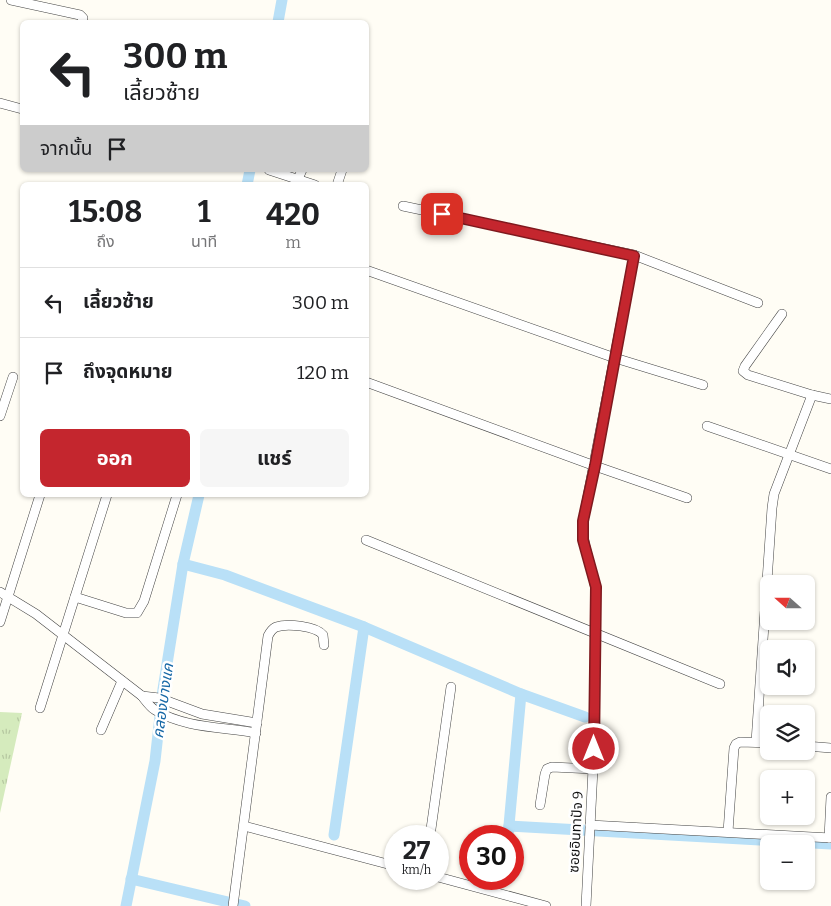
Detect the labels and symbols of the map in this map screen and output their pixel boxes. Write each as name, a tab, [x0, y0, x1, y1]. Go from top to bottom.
pin	[421, 193, 463, 235]
north arrow	[760, 575, 815, 630]
water label: คลองบางแค	[149, 662, 177, 740]
position arrow	[567, 722, 619, 774]
street label: ซอยอินทาปัจ 9	[565, 791, 587, 873]
speed limit sign: 30	[459, 825, 524, 890]

